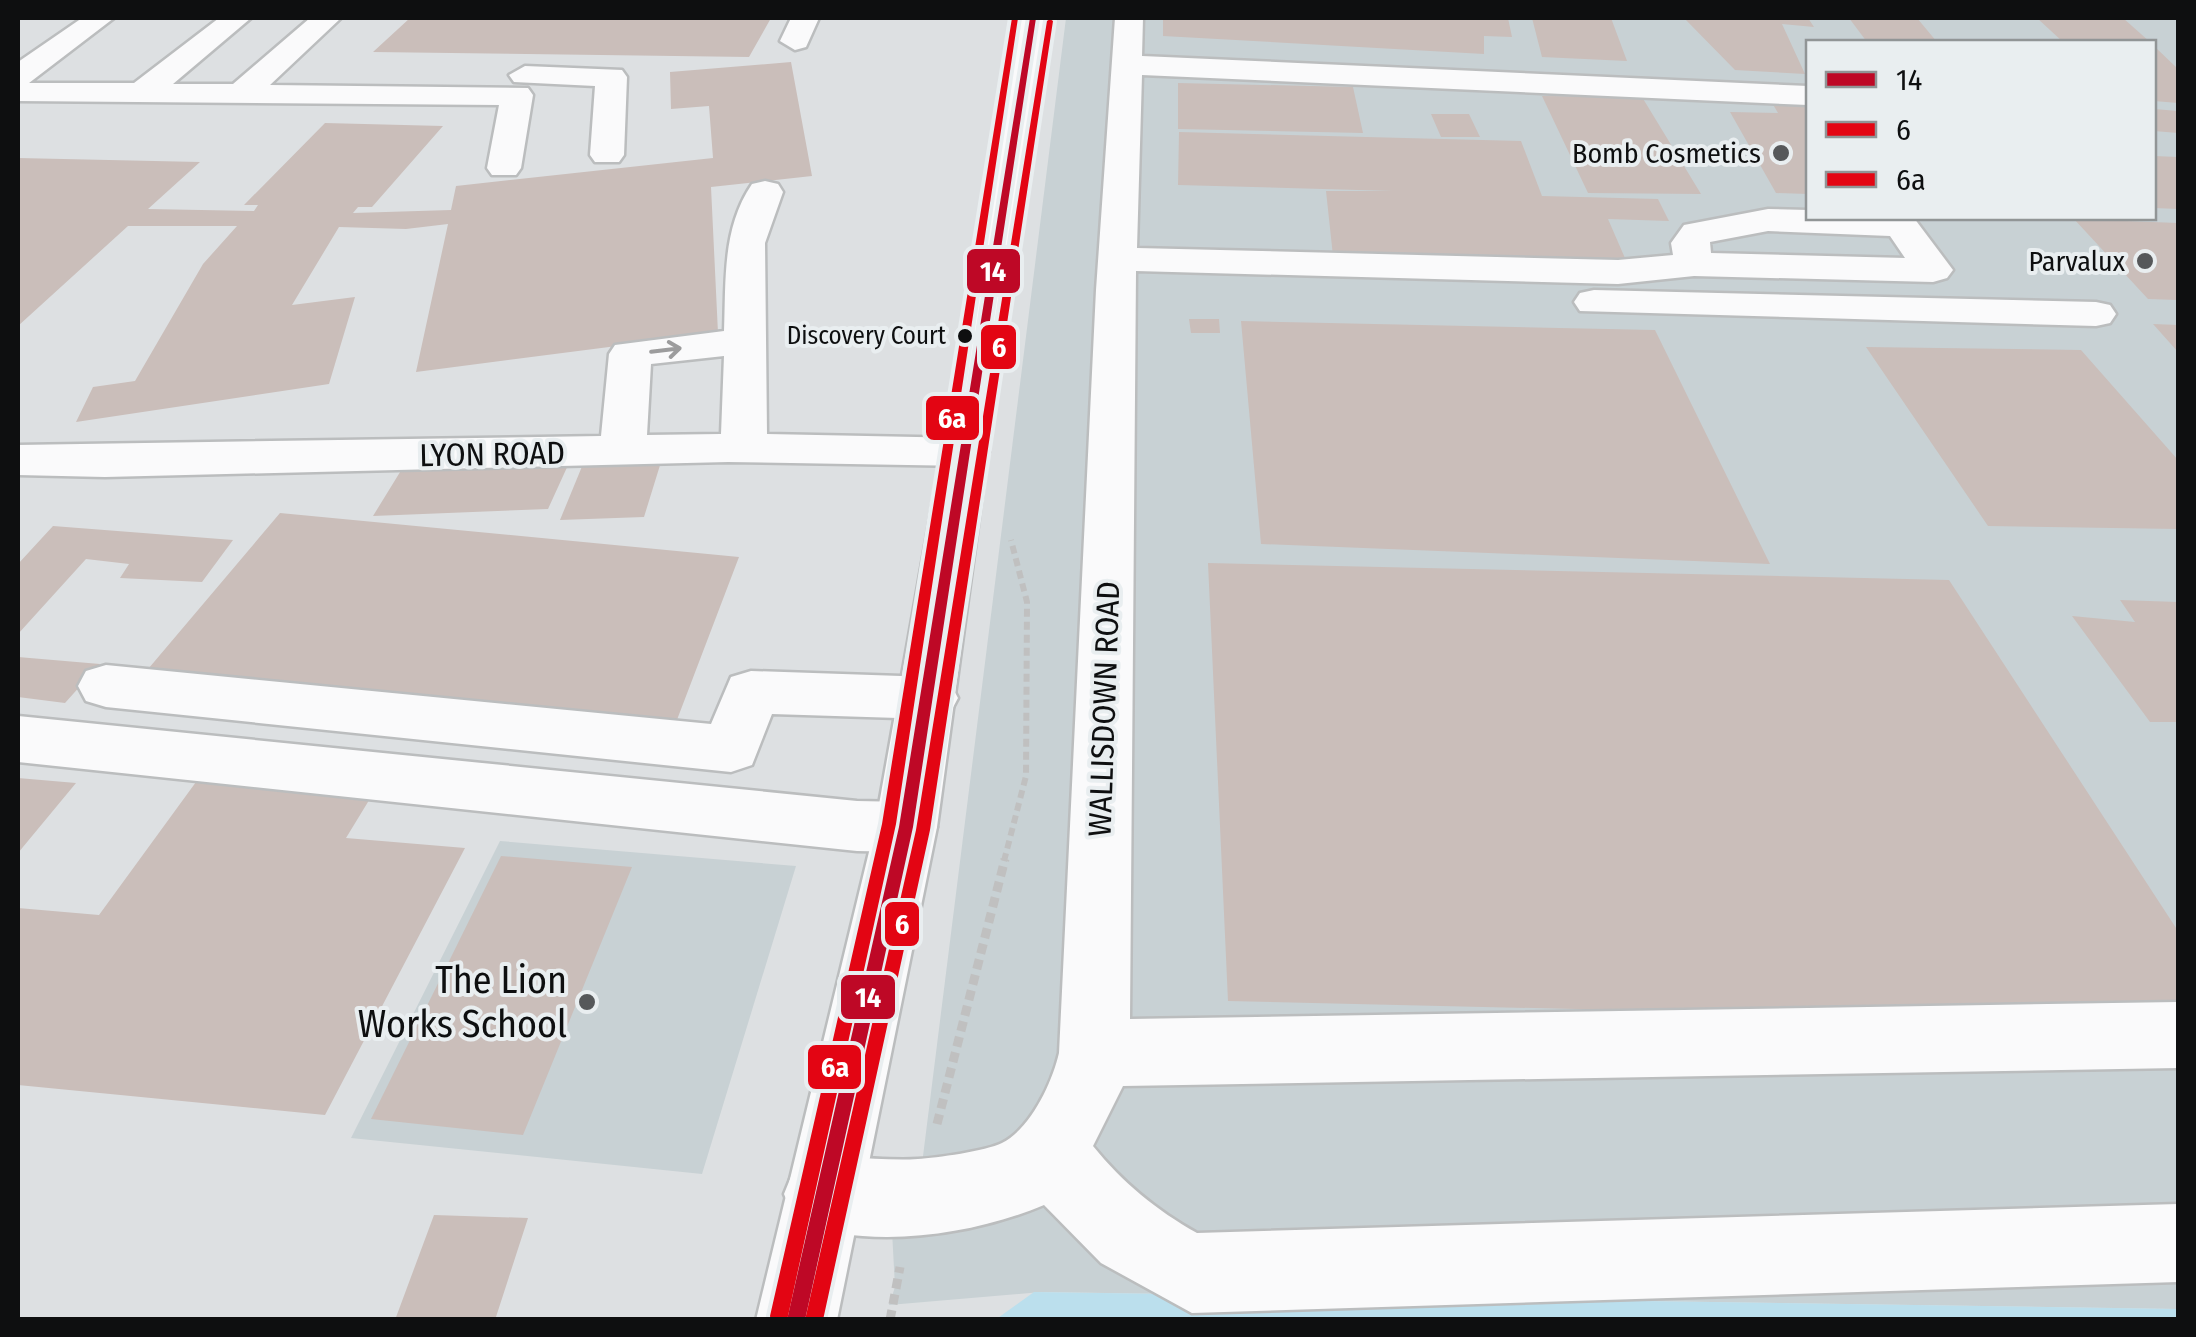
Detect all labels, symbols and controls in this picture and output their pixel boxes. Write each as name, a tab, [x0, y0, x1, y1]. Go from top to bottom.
legend	[1806, 40, 2156, 220]
text: 14	[1896, 62, 1922, 98]
text: 6	[1896, 112, 1911, 148]
place label: Bomb Cosmetics	[1572, 137, 1761, 170]
marker: Bomb Cosmetics	[1770, 142, 1792, 164]
text: 6a	[1896, 162, 1926, 198]
place label: Parvalux	[2029, 245, 2126, 278]
line badge: 14	[965, 247, 1022, 295]
marker: Parvalux	[2134, 250, 2156, 272]
text: 14	[980, 255, 1006, 288]
place label: Discovery Court	[787, 321, 947, 351]
line badge: 6	[979, 323, 1018, 371]
marker: Discovery Court	[955, 326, 975, 346]
text: 6	[992, 331, 1006, 364]
one-way arrow	[649, 340, 682, 359]
line badge: 6a	[924, 394, 981, 442]
text: 6a	[938, 402, 966, 435]
street label: LYON ROAD	[419, 434, 565, 474]
street label: WALLISDOWN ROAD	[1081, 581, 1127, 837]
line badge: 6	[883, 900, 921, 948]
text: 6	[895, 908, 909, 941]
place label: The Lion Works School	[358, 957, 567, 1047]
line badge: 14	[839, 973, 897, 1021]
text: 14	[855, 981, 881, 1014]
marker: The Lion Works School	[576, 991, 598, 1013]
line badge: 6a	[806, 1043, 863, 1091]
text: 6a	[821, 1051, 849, 1084]

